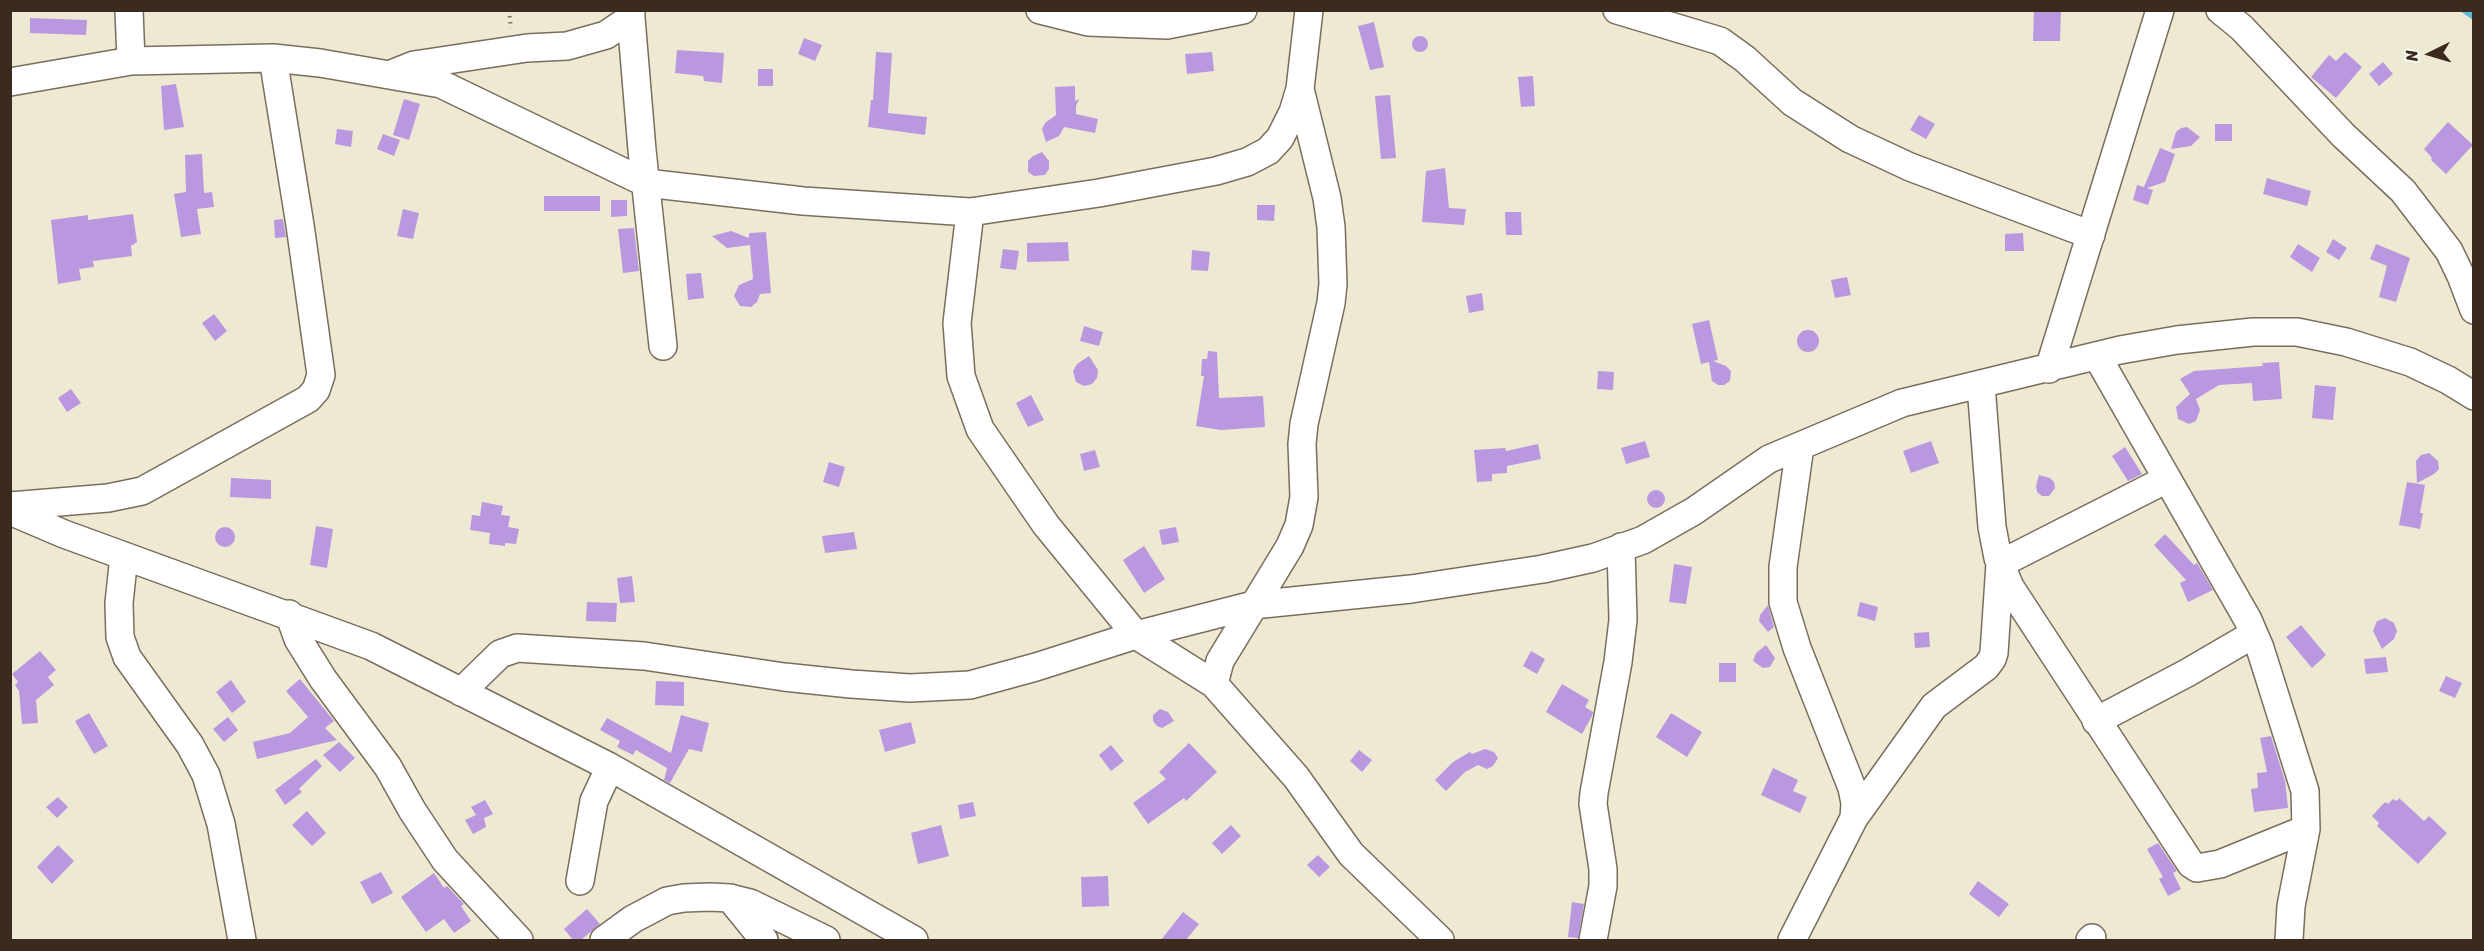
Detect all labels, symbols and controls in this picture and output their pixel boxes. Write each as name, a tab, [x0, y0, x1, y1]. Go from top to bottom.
north arrow	[2400, 24, 2460, 84]
text: N	[2397, 49, 2426, 62]

